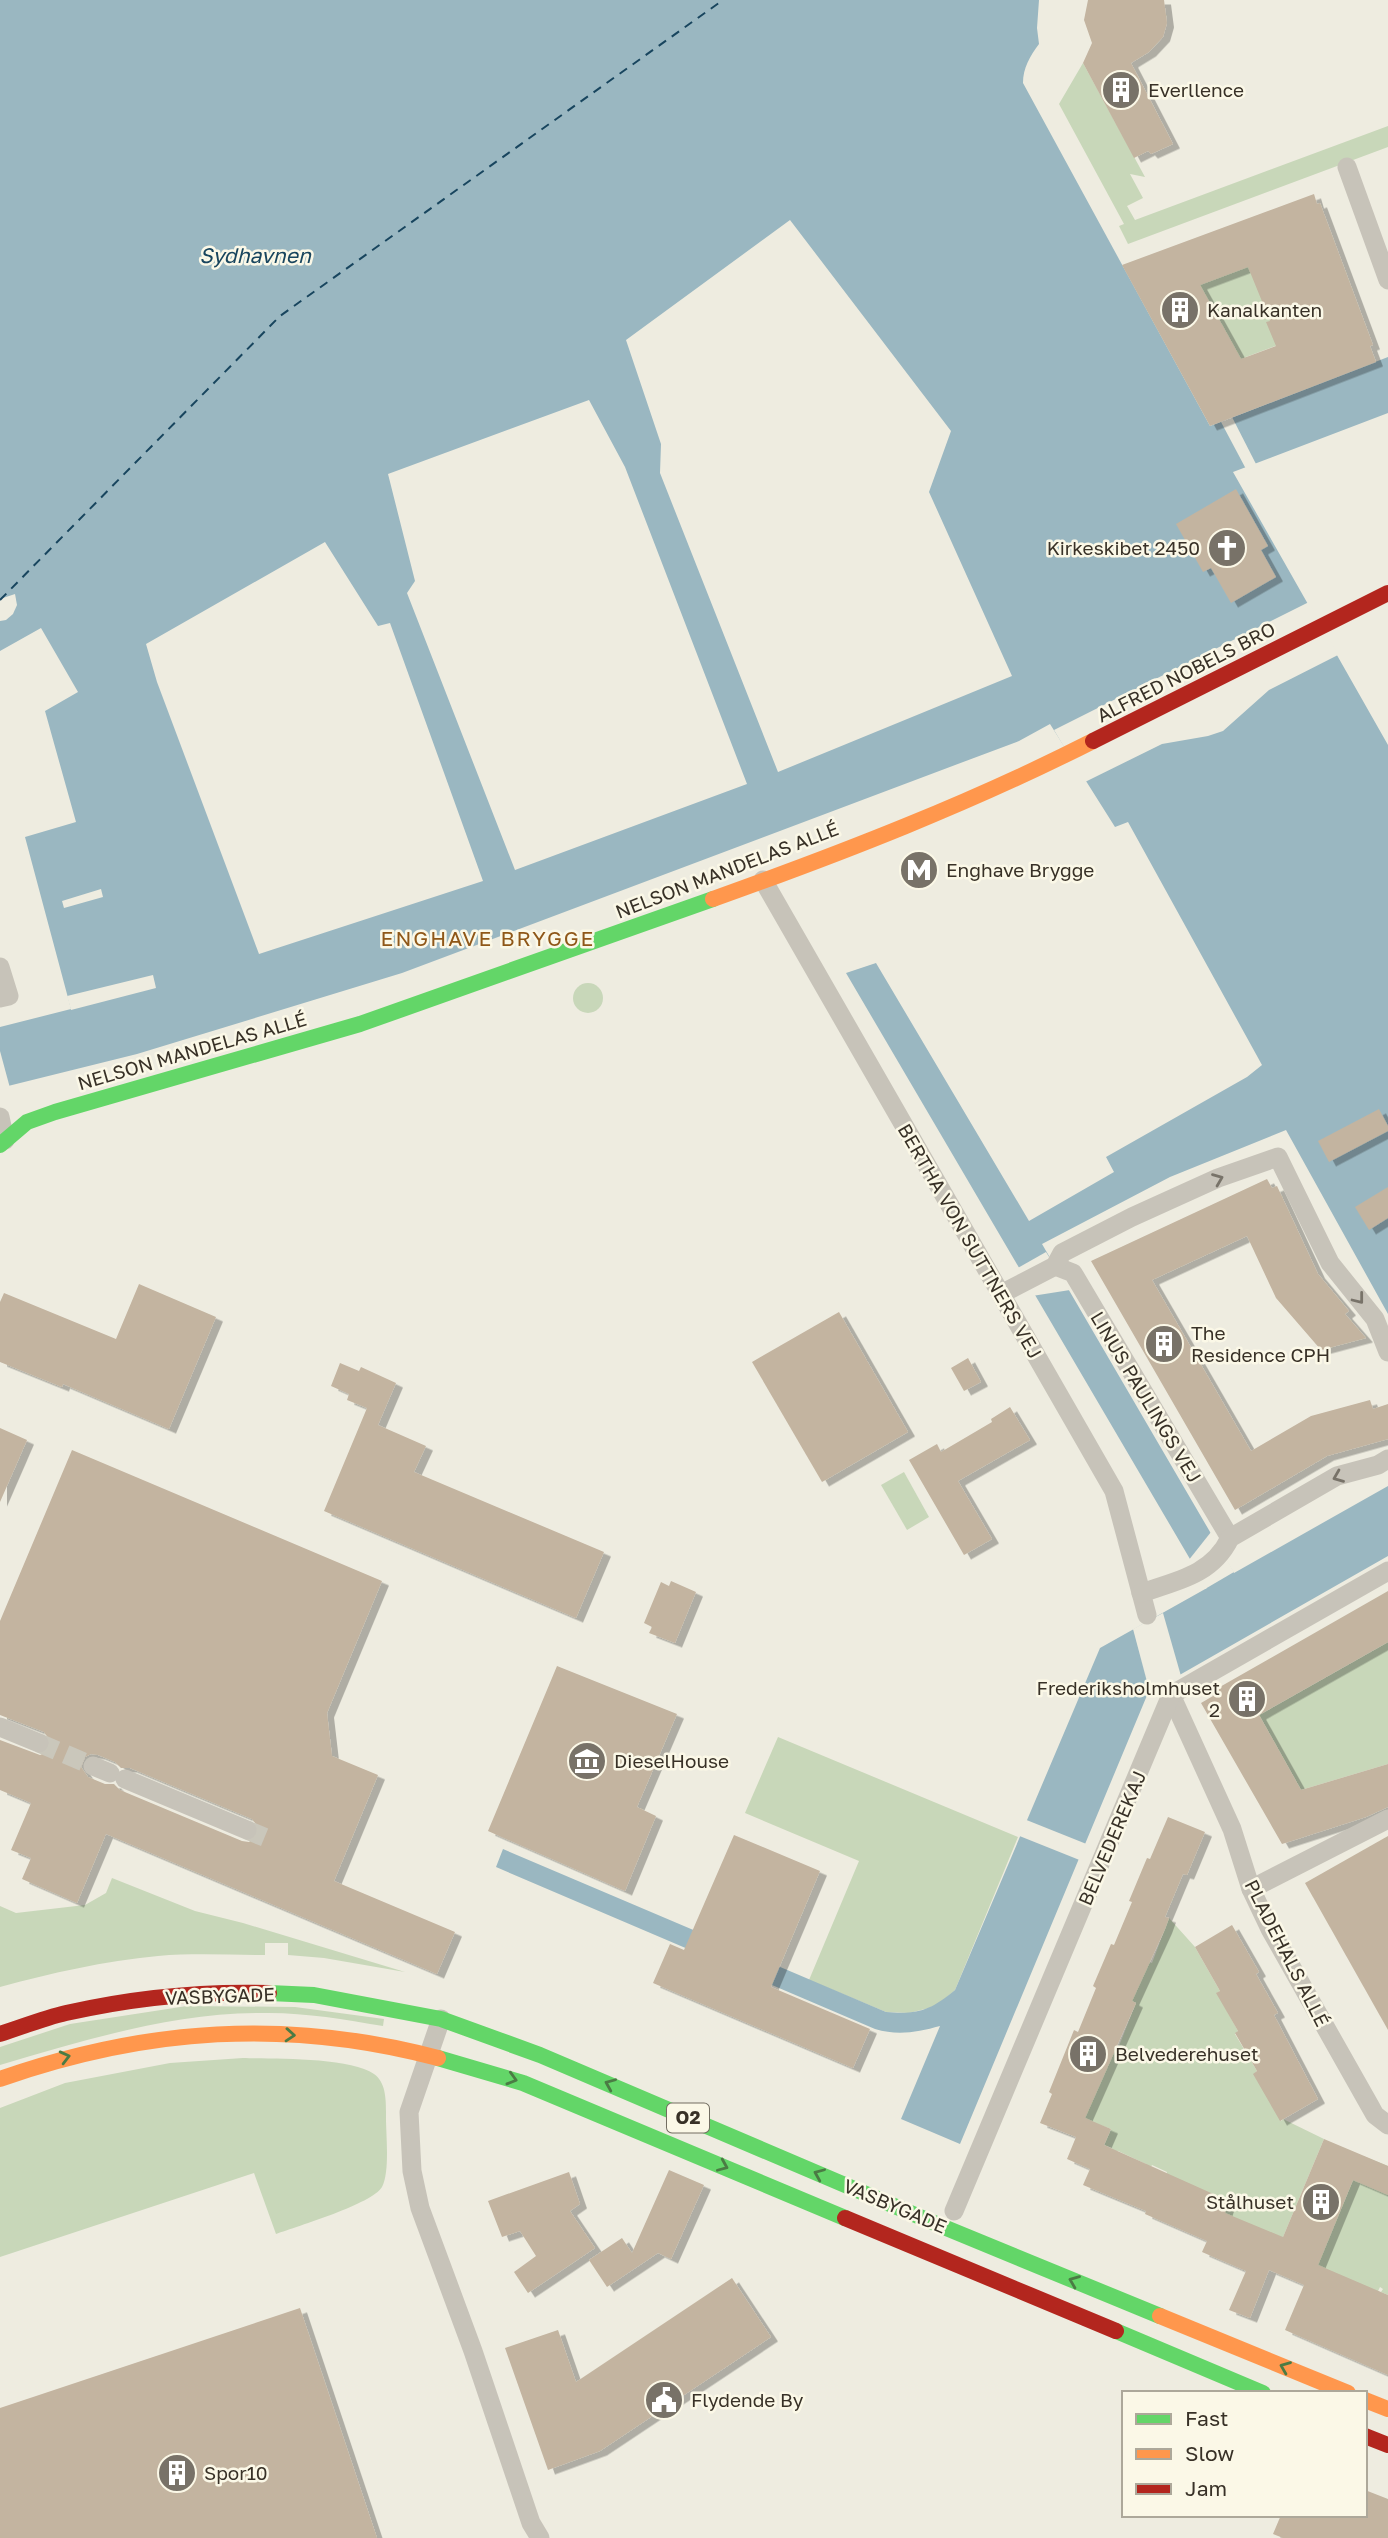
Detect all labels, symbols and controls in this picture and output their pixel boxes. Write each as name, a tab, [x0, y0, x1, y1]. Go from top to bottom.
building icon: Everllence	[1100, 69, 1142, 111]
place label: Everllence	[1148, 78, 1244, 101]
water label: Sydhavnen	[199, 242, 312, 268]
building icon: Kanalkanten	[1159, 289, 1201, 331]
place label: Kanalkanten	[1207, 298, 1322, 321]
church icon: Kirkeskibet 2450	[1206, 527, 1248, 569]
place label: Kirkeskibet 2450	[1047, 536, 1200, 559]
street label: ALFRED NOBELS BRO	[1093, 617, 1279, 727]
street label: NELSON MANDELAS ALLÉ	[612, 816, 842, 923]
metro station icon: Enghave Brygge	[898, 849, 940, 891]
place label: Enghave Brygge	[946, 858, 1094, 881]
district label: ENGHAVE BRYGGE	[381, 925, 595, 951]
street label: NELSON MANDELAS ALLÉ	[75, 1007, 309, 1094]
street label: BERTHA VON SUTTNERS VEJ	[894, 1119, 1047, 1362]
one-way arrow	[1211, 1173, 1223, 1187]
one-way arrow	[1350, 1291, 1363, 1303]
street label: LINUS PAULINGS VEJ	[1086, 1307, 1207, 1486]
place label: The Residence CPH	[1191, 1321, 1330, 1366]
building icon: The Residence CPH	[1143, 1323, 1185, 1365]
one-way arrow	[1333, 1469, 1345, 1483]
place label: Frederiksholmhuset 2	[1037, 1676, 1220, 1721]
building icon: Frederiksholmhuset 2	[1226, 1678, 1268, 1720]
museum icon: DieselHouse	[566, 1740, 608, 1782]
place label: DieselHouse	[614, 1749, 729, 1772]
street label: BELVEDEREKAJ	[1073, 1767, 1150, 1909]
street label: PLADEHALS ALLÉ	[1240, 1875, 1334, 2030]
street label: VASBYGADE	[165, 1982, 275, 2009]
one-way arrow	[285, 2027, 296, 2042]
building icon: Belvederehuset	[1067, 2033, 1109, 2075]
place label: Belvederehuset	[1115, 2042, 1259, 2065]
one-way arrow	[59, 2051, 71, 2065]
one-way arrow	[506, 2071, 518, 2086]
one-way arrow	[605, 2079, 617, 2093]
road number: O2	[667, 2104, 709, 2132]
one-way arrow	[715, 2158, 728, 2172]
one-way arrow	[814, 2168, 827, 2182]
street label: VASBYGADE	[840, 2173, 950, 2238]
building icon: Stålhuset	[1300, 2181, 1342, 2223]
place label: Stålhuset	[1206, 2190, 1294, 2213]
one-way arrow	[1069, 2275, 1081, 2289]
one-way arrow	[1280, 2361, 1292, 2375]
public building icon: Flydende By	[643, 2379, 685, 2421]
place label: Flydende By	[691, 2388, 804, 2411]
legend	[1122, 2391, 1367, 2517]
text: Fast	[1185, 2405, 1228, 2431]
text: Slow	[1185, 2440, 1234, 2466]
building icon: Spor10	[156, 2452, 198, 2494]
place label: Spor10	[204, 2461, 268, 2484]
text: Jam	[1185, 2475, 1227, 2501]

